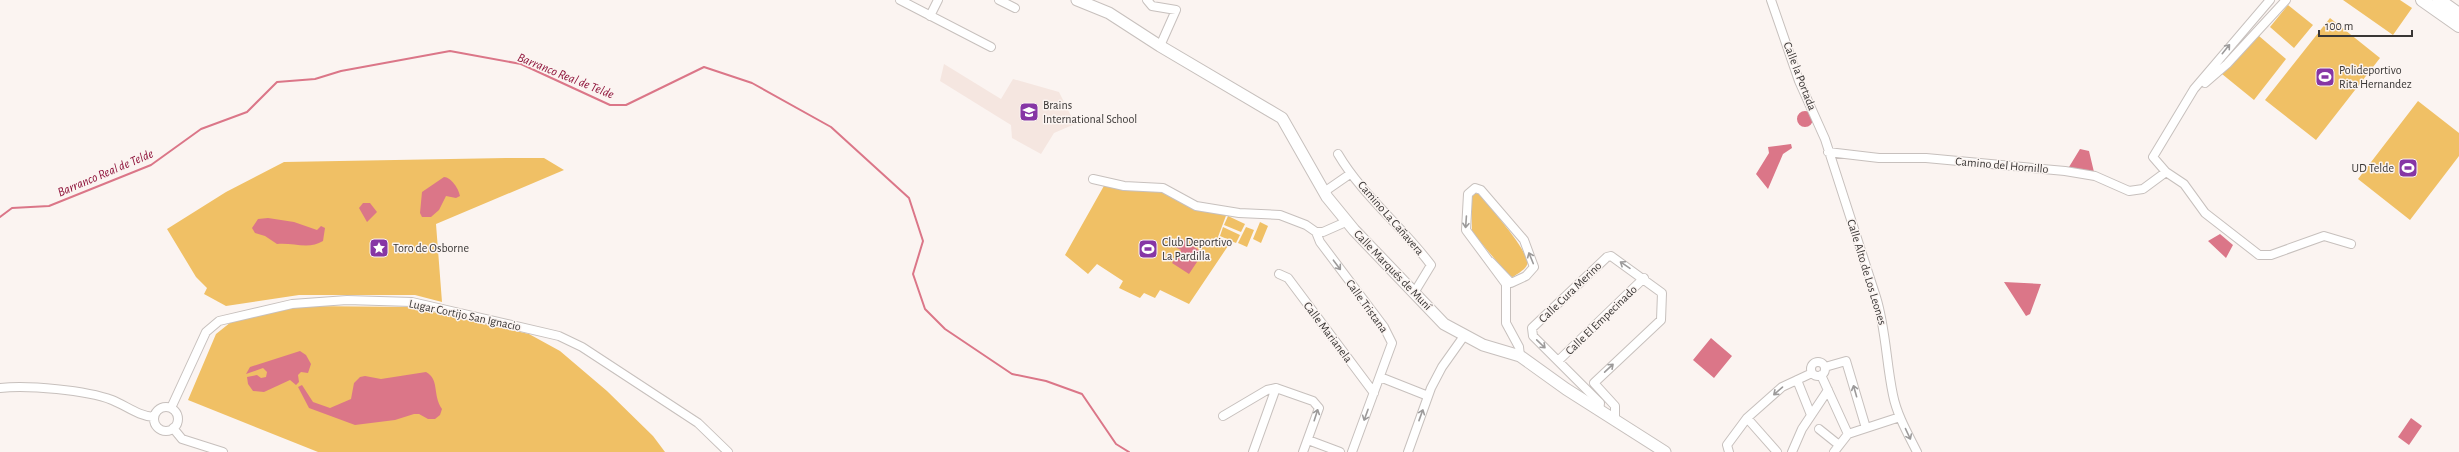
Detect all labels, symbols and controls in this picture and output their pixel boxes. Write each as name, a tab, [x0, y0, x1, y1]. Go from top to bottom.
scale bar	[2319, 12, 2412, 38]
text: 100 m	[2325, 20, 2353, 32]
street label: Calle la Portada	[1781, 40, 1819, 112]
one-way arrow	[2222, 44, 2231, 54]
water label: Barranco Real de Telde	[515, 51, 616, 102]
place label: Polideportivo Rita Hernandez	[2339, 64, 2412, 90]
sports icon: Polideportivo Rita Hernandez	[2314, 66, 2336, 88]
place label: Brains International School	[1043, 99, 1137, 125]
school or university icon: Brains International School	[1018, 101, 1040, 123]
water label: Barranco Real de Telde	[56, 147, 156, 199]
street label: Camino del Hornillo	[1955, 155, 2049, 175]
sports icon: UD Telde	[2397, 157, 2419, 179]
place label: UD Telde	[2351, 162, 2394, 174]
street label: Camino La Cañavera	[1356, 179, 1427, 258]
one-way arrow	[1463, 215, 1470, 228]
street label: Calle Alto de Los Leones	[1845, 218, 1889, 326]
street label: Calle Marqués de Muní	[1352, 228, 1434, 312]
place label: Club Deportivo La Pardilla	[1162, 236, 1232, 262]
place icon: Toro de Osborne	[368, 237, 390, 259]
sports icon: Club Deportivo La Pardilla	[1137, 238, 1159, 260]
place label: Toro de Osborne	[393, 242, 469, 254]
one-way arrow	[1527, 253, 1535, 265]
street label: Calle Cura Merino	[1536, 259, 1604, 325]
one-way arrow	[1333, 260, 1341, 271]
one-way arrow	[1620, 261, 1631, 269]
street label: Calle Tristana	[1344, 277, 1391, 335]
street label: Calle El Empecinado	[1563, 283, 1639, 357]
street label: Lugar Cortijo San Ignacio	[408, 297, 522, 334]
street label: Calle Marianela	[1301, 299, 1355, 365]
one-way arrow	[1536, 339, 1546, 349]
one-way arrow	[1604, 364, 1614, 373]
one-way arrow	[1851, 384, 1858, 397]
one-way arrow	[1772, 386, 1783, 395]
one-way arrow	[1362, 408, 1369, 421]
one-way arrow	[1313, 409, 1320, 422]
one-way arrow	[1418, 410, 1426, 422]
one-way arrow	[1905, 428, 1912, 440]

